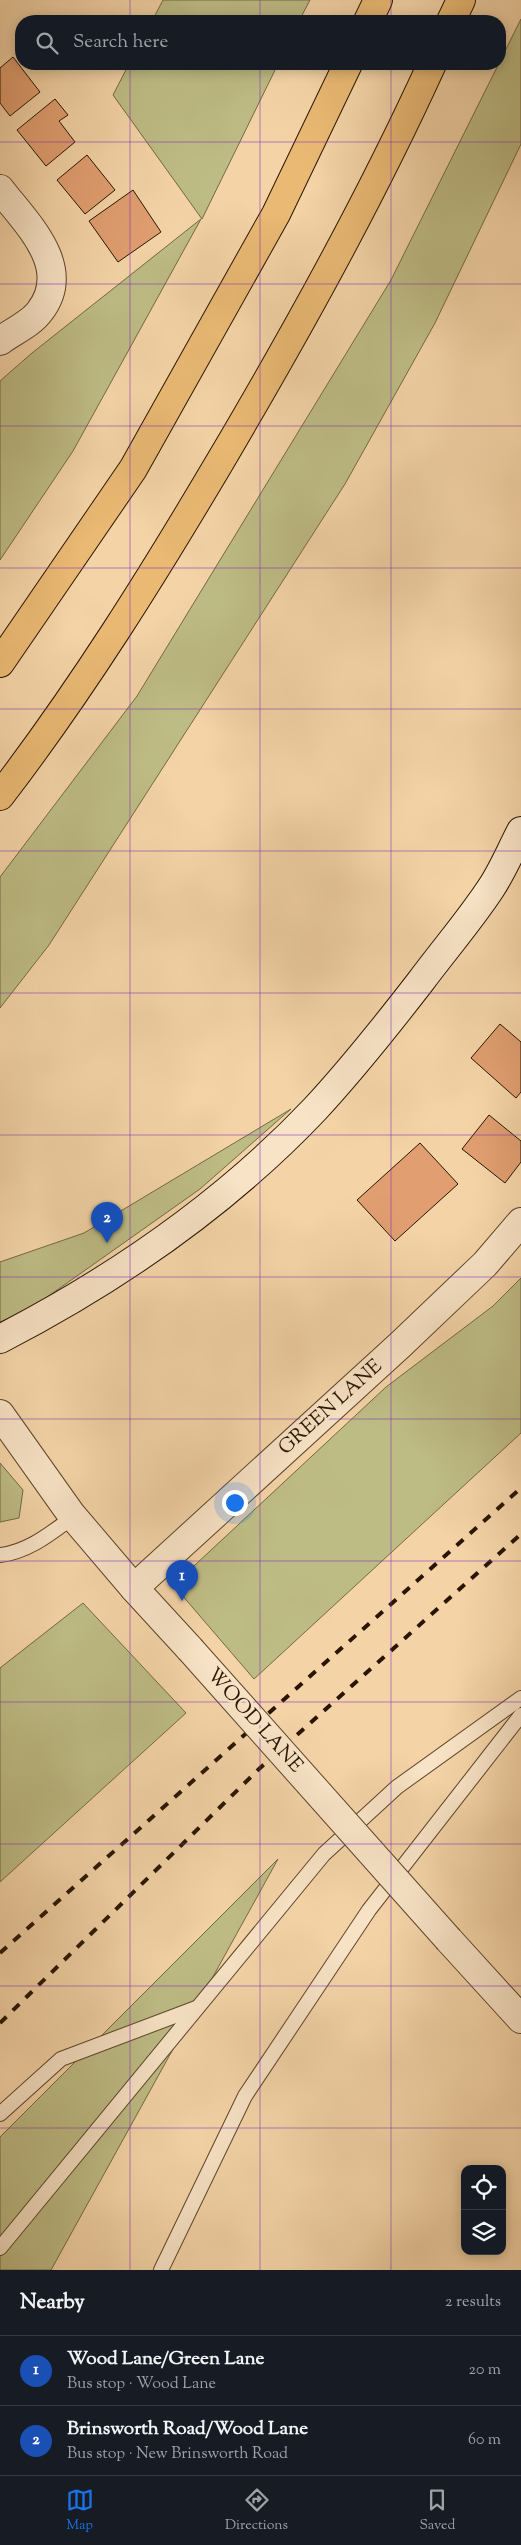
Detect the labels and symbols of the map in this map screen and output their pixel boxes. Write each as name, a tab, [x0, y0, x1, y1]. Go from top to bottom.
pin: 2	[91, 1202, 123, 1243]
street label: GREEN LANE	[272, 1353, 390, 1463]
your location	[222, 1490, 248, 1516]
pin: 1	[166, 1560, 198, 1601]
street label: WOOD LANE	[199, 1662, 309, 1780]

